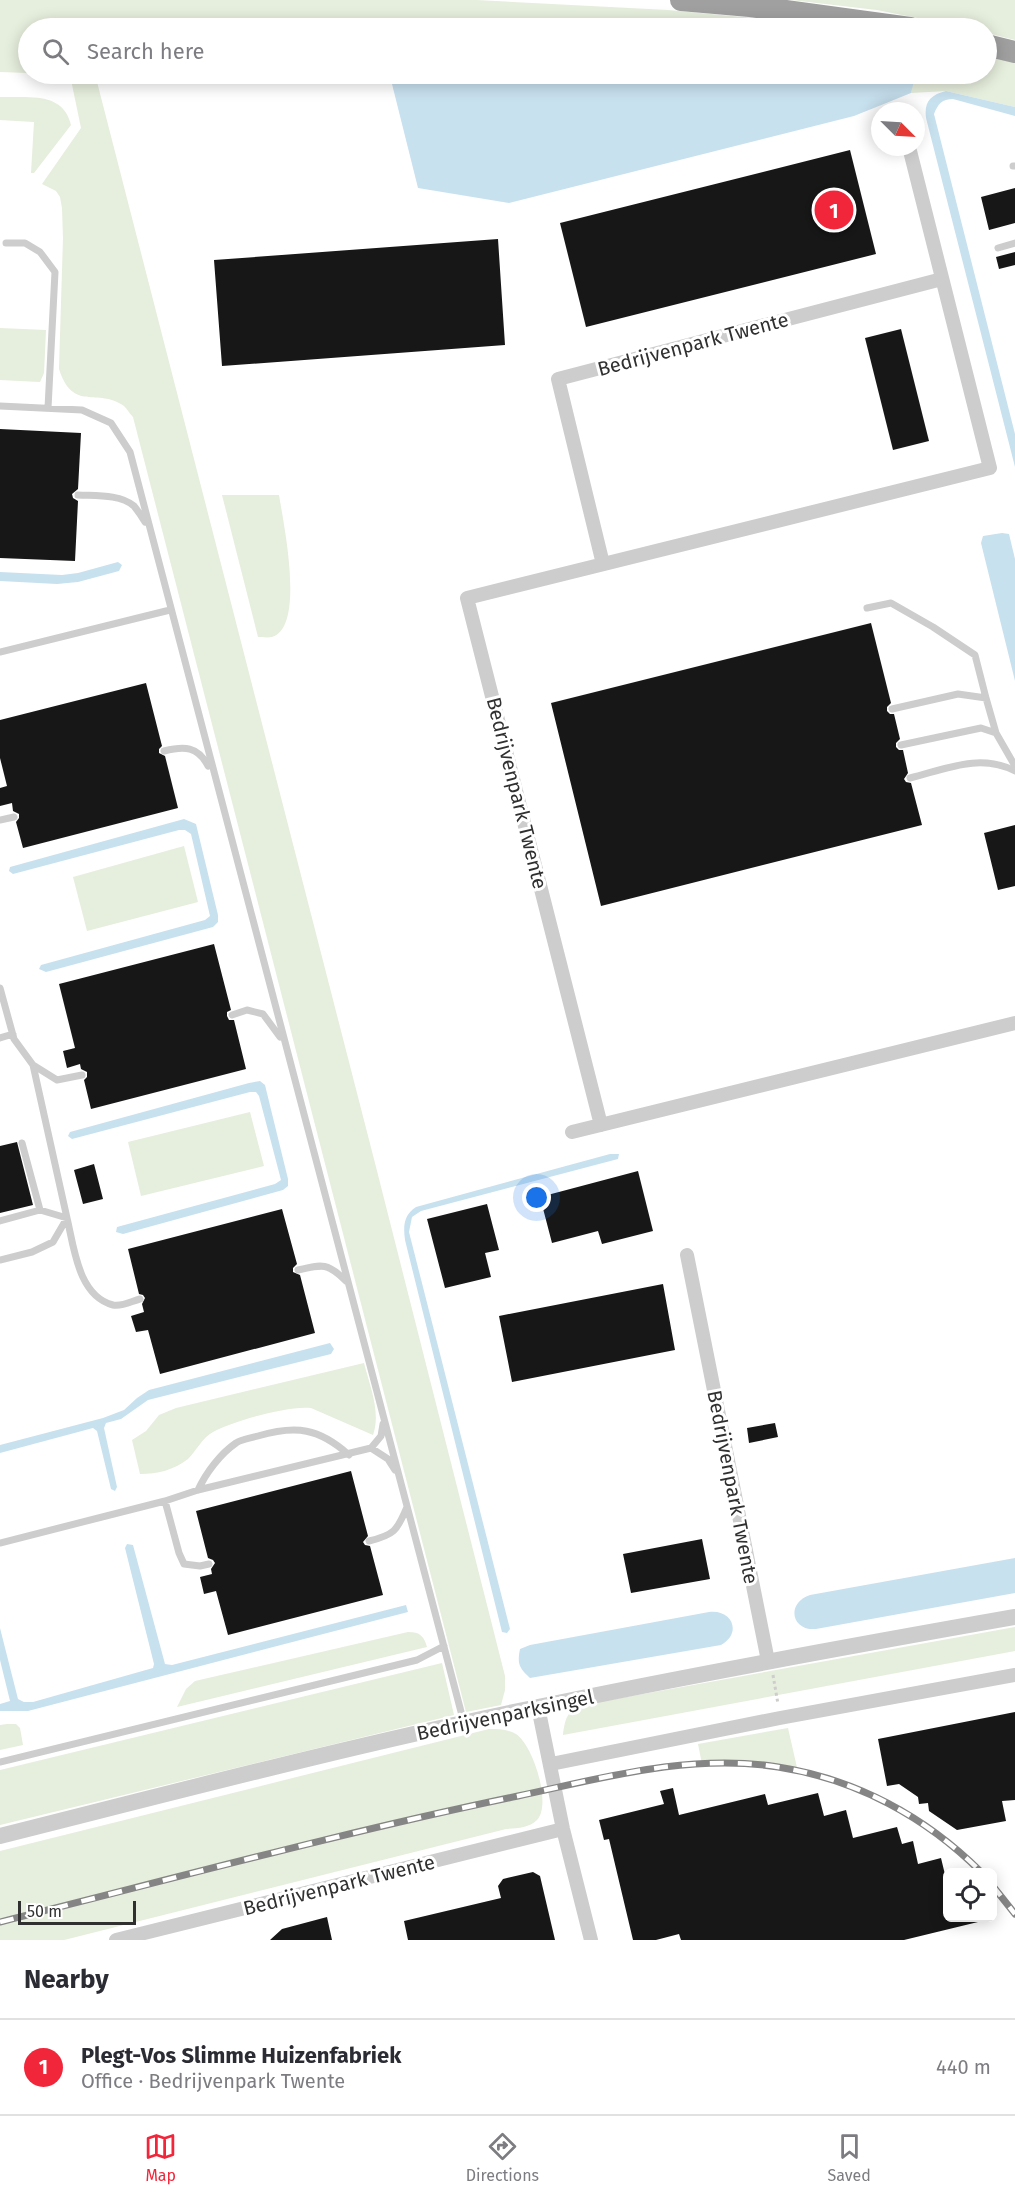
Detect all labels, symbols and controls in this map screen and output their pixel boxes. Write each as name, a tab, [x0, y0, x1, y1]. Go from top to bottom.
search box	[18, 18, 997, 84]
icon: search	[39, 35, 72, 68]
text: Search here	[87, 38, 205, 65]
north arrow	[871, 102, 925, 156]
pin: 1	[814, 188, 854, 232]
street label: Bedrijvenpark Twente	[595, 307, 791, 381]
street label: Bedrijvenpark Twente	[482, 695, 552, 891]
your location	[522, 1183, 551, 1212]
street label: Bedrijvenpark Twente	[702, 1388, 764, 1586]
street label: Bedrijvenparksingel	[414, 1684, 596, 1745]
street label: Bedrijvenpark Twente	[241, 1850, 437, 1920]
map controls	[943, 1868, 997, 1922]
button: locate	[943, 1868, 997, 1922]
scale bar	[18, 1898, 136, 1926]
text: 50 m	[27, 1902, 62, 1921]
text: Nearby	[24, 1964, 109, 1995]
text: Plegt-Vos Slimme Huizenfabriek	[81, 2042, 401, 2069]
text: 1	[39, 2055, 48, 2079]
text: 440 m	[936, 2055, 991, 2079]
text: Office · Bedrijvenpark Twente	[81, 2069, 345, 2093]
tab: Map	[144, 2130, 177, 2185]
tab: Directions	[466, 2130, 539, 2185]
tab: Saved	[827, 2130, 871, 2185]

